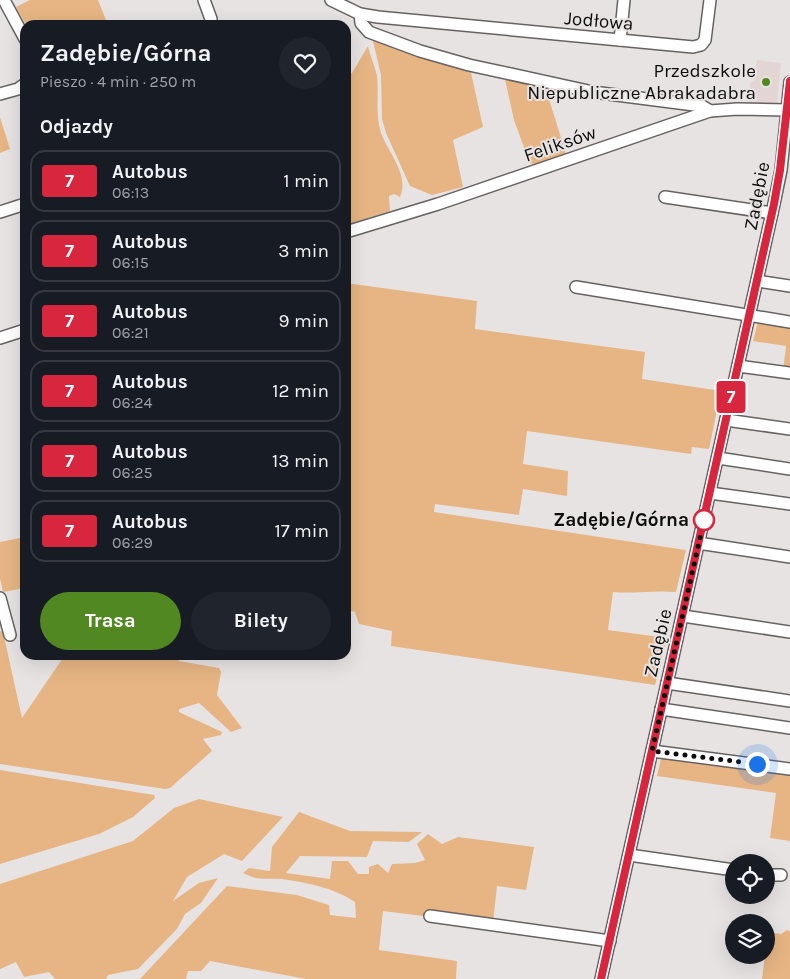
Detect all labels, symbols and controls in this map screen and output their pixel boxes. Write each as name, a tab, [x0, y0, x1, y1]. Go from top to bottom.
street label: Jodłowa	[564, 7, 634, 35]
button: heart	[279, 37, 331, 89]
text: Zadębie/Górna	[40, 39, 211, 67]
place label: Przedszkole Niepubliczne Abrakadabra	[527, 60, 756, 104]
text: Pieszo · 4 min · 250 m	[40, 72, 196, 91]
marker: Przedszkole Niepubliczne Abrakadabra	[760, 76, 772, 88]
text: Odjazdy	[40, 116, 113, 138]
street label: Feliksów	[521, 121, 599, 167]
street label: Zadębie	[740, 160, 774, 232]
text: Autobus	[112, 161, 188, 183]
text: 7	[65, 170, 74, 192]
text: 1 min	[283, 170, 329, 192]
text: 06:13	[112, 183, 149, 202]
text: Autobus	[112, 231, 188, 253]
text: 7	[65, 240, 74, 262]
text: 3 min	[278, 240, 329, 262]
text: 06:15	[112, 253, 149, 272]
text: Autobus	[112, 301, 188, 323]
text: 7	[65, 310, 74, 332]
text: 9 min	[279, 310, 329, 332]
text: 06:21	[112, 323, 149, 342]
text: Autobus	[112, 371, 188, 393]
text: 7	[65, 380, 74, 402]
text: 12 min	[272, 380, 329, 402]
line badge: 7	[715, 381, 747, 413]
text: 7	[727, 386, 735, 408]
text: 06:24	[112, 393, 153, 412]
text: Autobus	[112, 441, 188, 463]
text: 7	[65, 450, 74, 472]
text: 13 min	[272, 450, 329, 472]
text: 06:25	[112, 463, 153, 482]
place label: Zadębie/Górna	[553, 509, 689, 531]
marker: Zadębie/Górna	[693, 509, 715, 531]
text: Autobus	[112, 511, 188, 533]
text: 7	[65, 520, 74, 542]
text: 17 min	[274, 520, 329, 542]
text: 06:29	[112, 533, 153, 552]
button: Trasa	[40, 592, 181, 650]
button: Bilety	[191, 592, 331, 650]
street label: Zadębie	[639, 607, 677, 679]
your location	[745, 752, 770, 777]
map controls	[725, 854, 775, 964]
button: locate	[725, 854, 775, 904]
button: layers	[725, 914, 775, 964]

